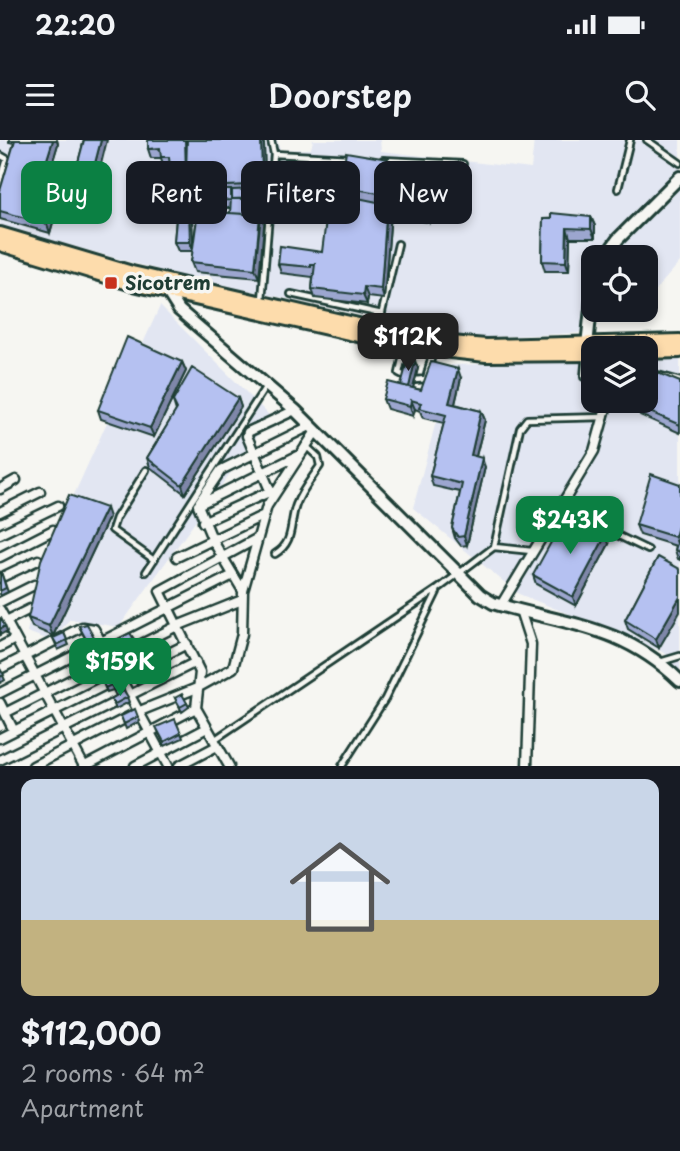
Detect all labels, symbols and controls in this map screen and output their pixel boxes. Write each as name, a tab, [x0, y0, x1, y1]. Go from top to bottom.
text: 22:20	[35, 5, 115, 44]
text: Doorstep	[268, 71, 412, 119]
icon: menu	[21, 76, 59, 114]
icon: search	[621, 76, 659, 114]
chip: Buy	[21, 161, 112, 224]
chip: Rent	[126, 161, 227, 224]
chip: Filters	[241, 161, 360, 224]
chip: New	[374, 161, 472, 224]
map controls	[581, 245, 658, 413]
button: locate	[581, 245, 658, 322]
place label: Sicotrem	[125, 268, 211, 296]
marker: Sicotrem	[103, 275, 119, 291]
pin: $112K	[359, 314, 457, 373]
text: $112K	[374, 318, 442, 353]
button: layers	[581, 336, 658, 413]
pin: $243K	[521, 496, 619, 556]
text: $243K	[532, 501, 608, 536]
pin: $159K	[71, 638, 169, 698]
text: $159K	[85, 643, 155, 678]
icon: home	[277, 824, 403, 950]
text: $112,000	[21, 1010, 161, 1055]
text: 2 rooms · 64 m²	[21, 1055, 205, 1090]
text: Apartment	[21, 1090, 144, 1125]

